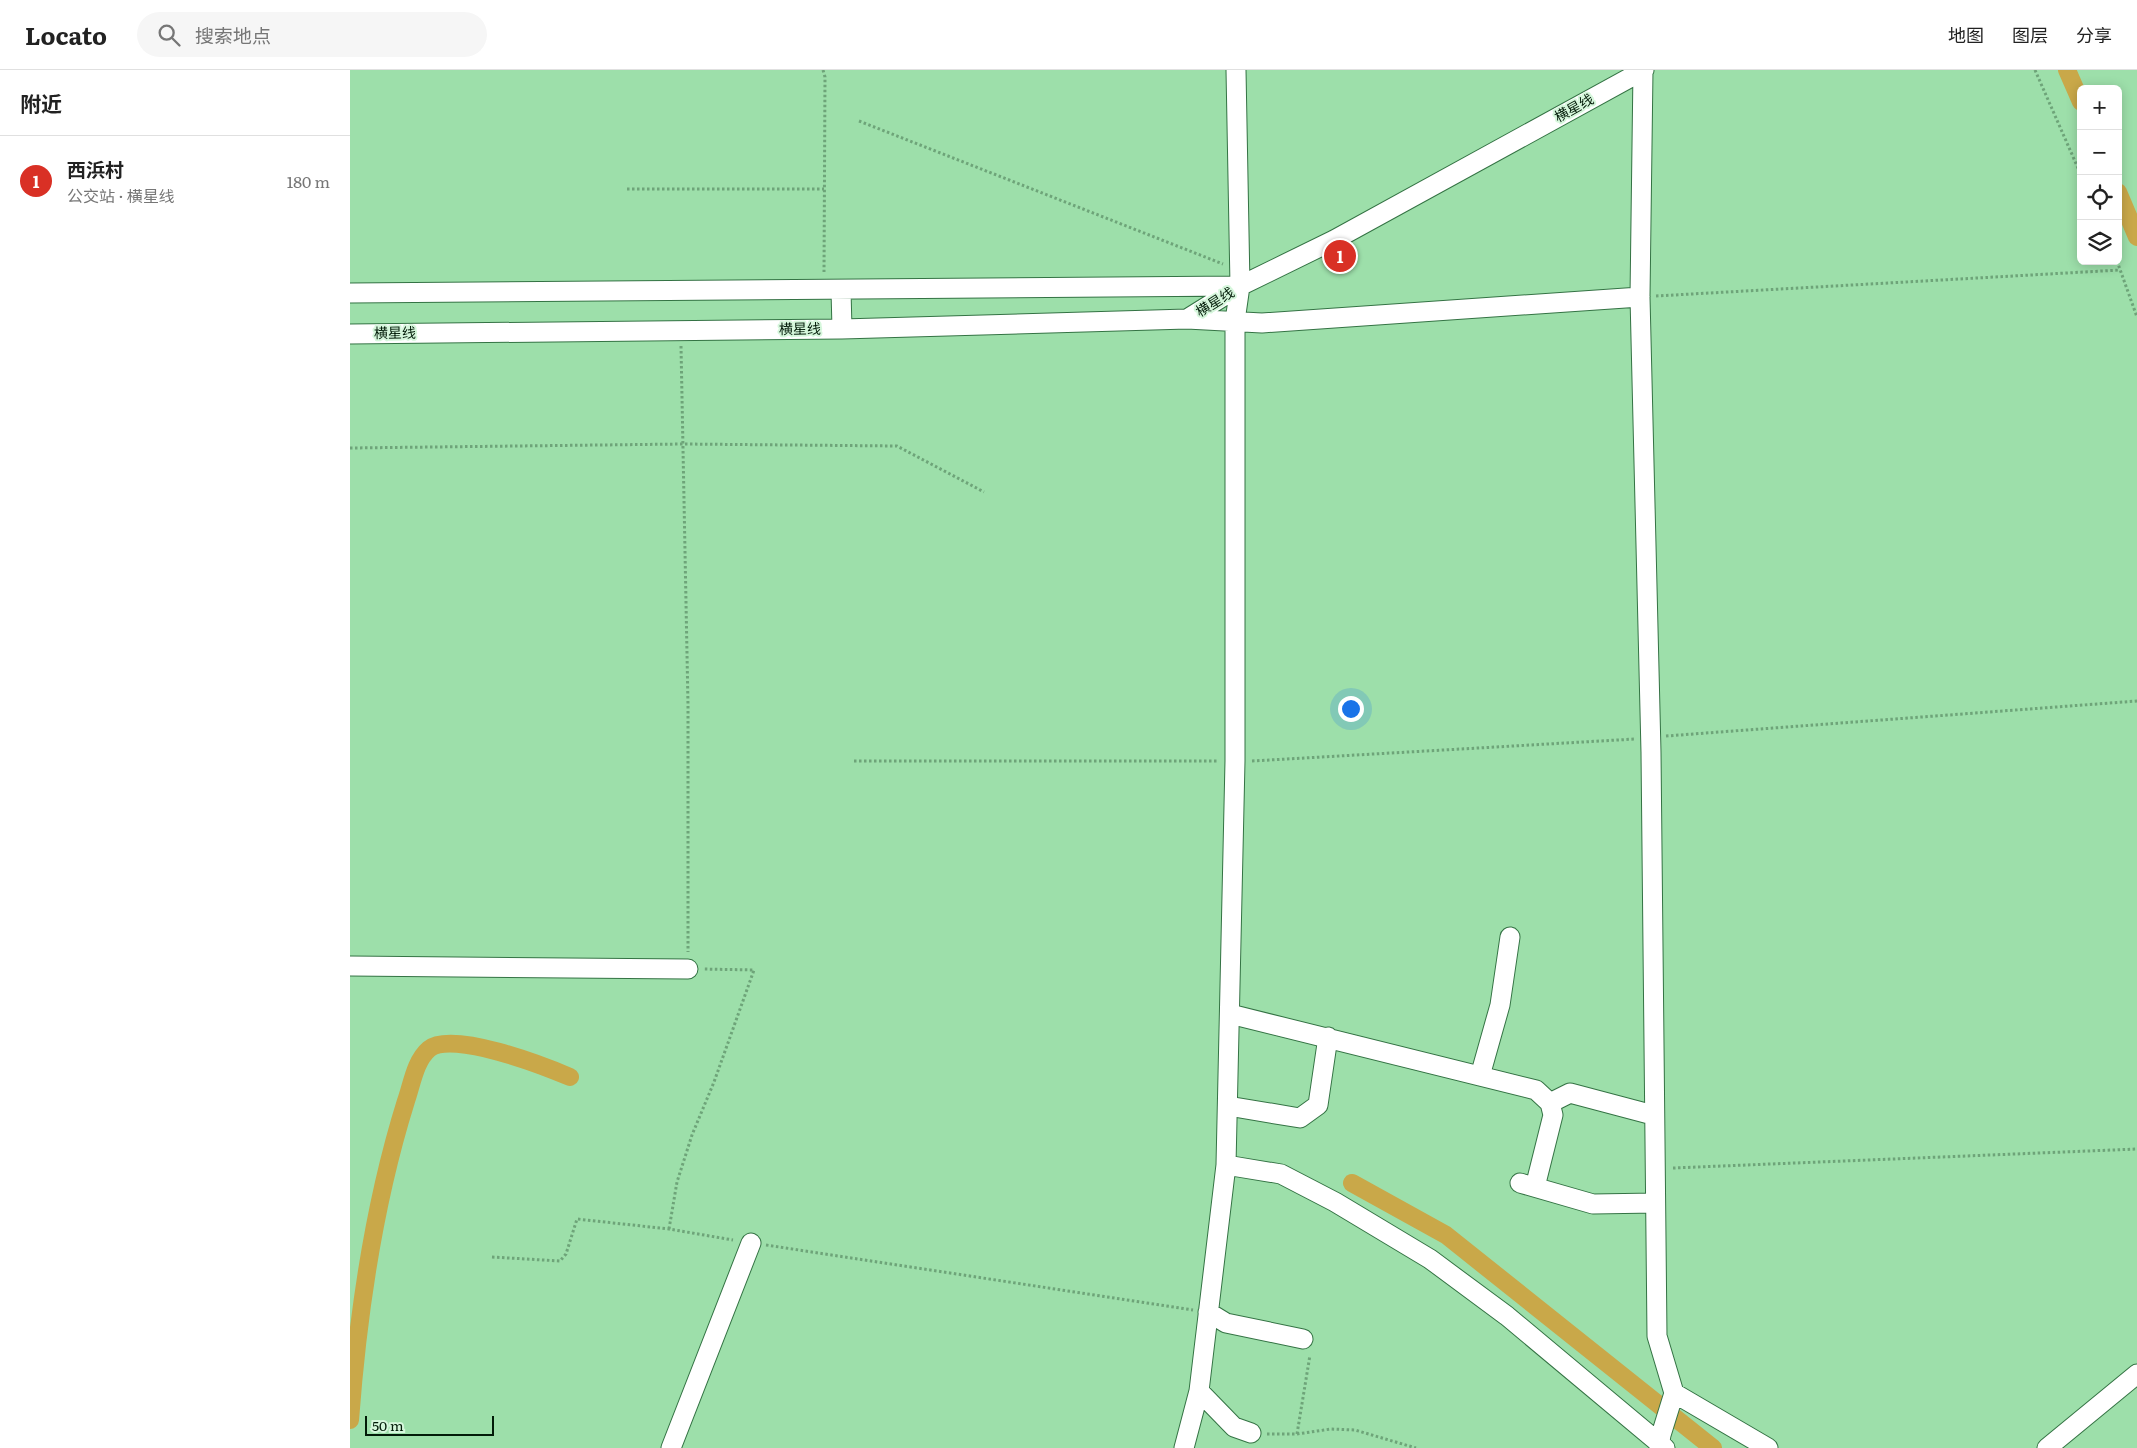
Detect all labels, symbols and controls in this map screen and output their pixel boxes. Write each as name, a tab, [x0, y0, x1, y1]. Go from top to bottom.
search box	[137, 12, 487, 57]
text: Locato	[25, 17, 107, 52]
icon: search	[155, 21, 183, 49]
text: 搜索地点	[195, 21, 271, 49]
text: 地图	[1948, 21, 1984, 48]
text: 图层	[2012, 21, 2048, 48]
text: 分享	[2076, 21, 2112, 48]
map controls	[2077, 85, 2122, 265]
button: +	[2077, 85, 2122, 130]
text: 附近	[20, 87, 62, 118]
street label: 横星线	[1550, 88, 1597, 126]
button: −	[2077, 130, 2122, 175]
text: 西浜村	[67, 155, 124, 183]
text: 1	[33, 169, 39, 193]
text: 180 m	[287, 169, 330, 193]
button: locate	[2077, 175, 2122, 220]
text: 公交站 · 横星线	[67, 183, 175, 207]
button: layers	[2077, 220, 2122, 265]
pin: 1	[1324, 237, 1356, 275]
street label: 横星线	[1191, 282, 1238, 321]
street label: 横星线	[779, 318, 821, 338]
street label: 横星线	[374, 322, 416, 342]
your location	[1338, 696, 1364, 722]
scale bar	[365, 1413, 494, 1436]
text: 50 m	[372, 1415, 404, 1435]

